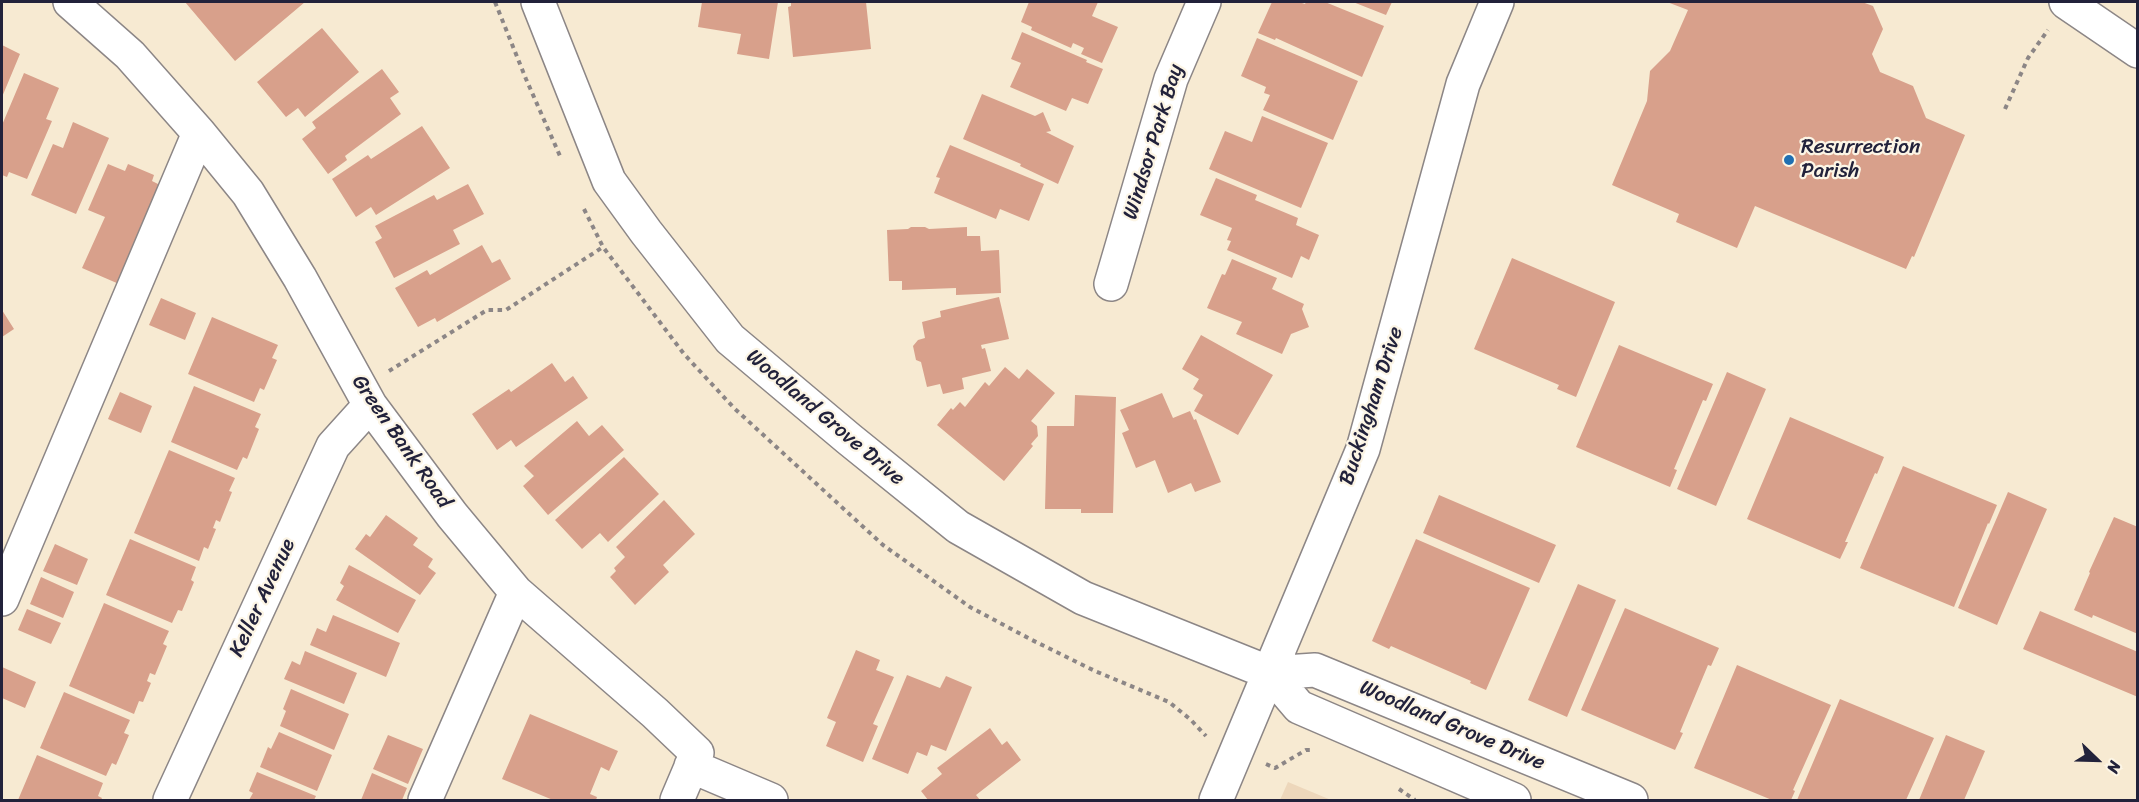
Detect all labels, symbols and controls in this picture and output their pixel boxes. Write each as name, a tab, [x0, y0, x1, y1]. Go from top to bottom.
street label: Windsor Park Bay	[1118, 61, 1190, 223]
place label: Resurrection Parish	[1801, 135, 1920, 185]
marker: Resurrection Parish	[1782, 153, 1796, 167]
street label: Buckingham Drive	[1335, 324, 1409, 488]
street label: Woodland Grove Drive	[741, 344, 909, 492]
street label: Green Bank Road	[346, 371, 456, 513]
street label: Keller Avenue	[225, 535, 301, 661]
street label: Woodland Grove Drive	[1356, 676, 1548, 776]
north arrow	[2067, 730, 2127, 790]
text: N	[2099, 756, 2130, 778]

